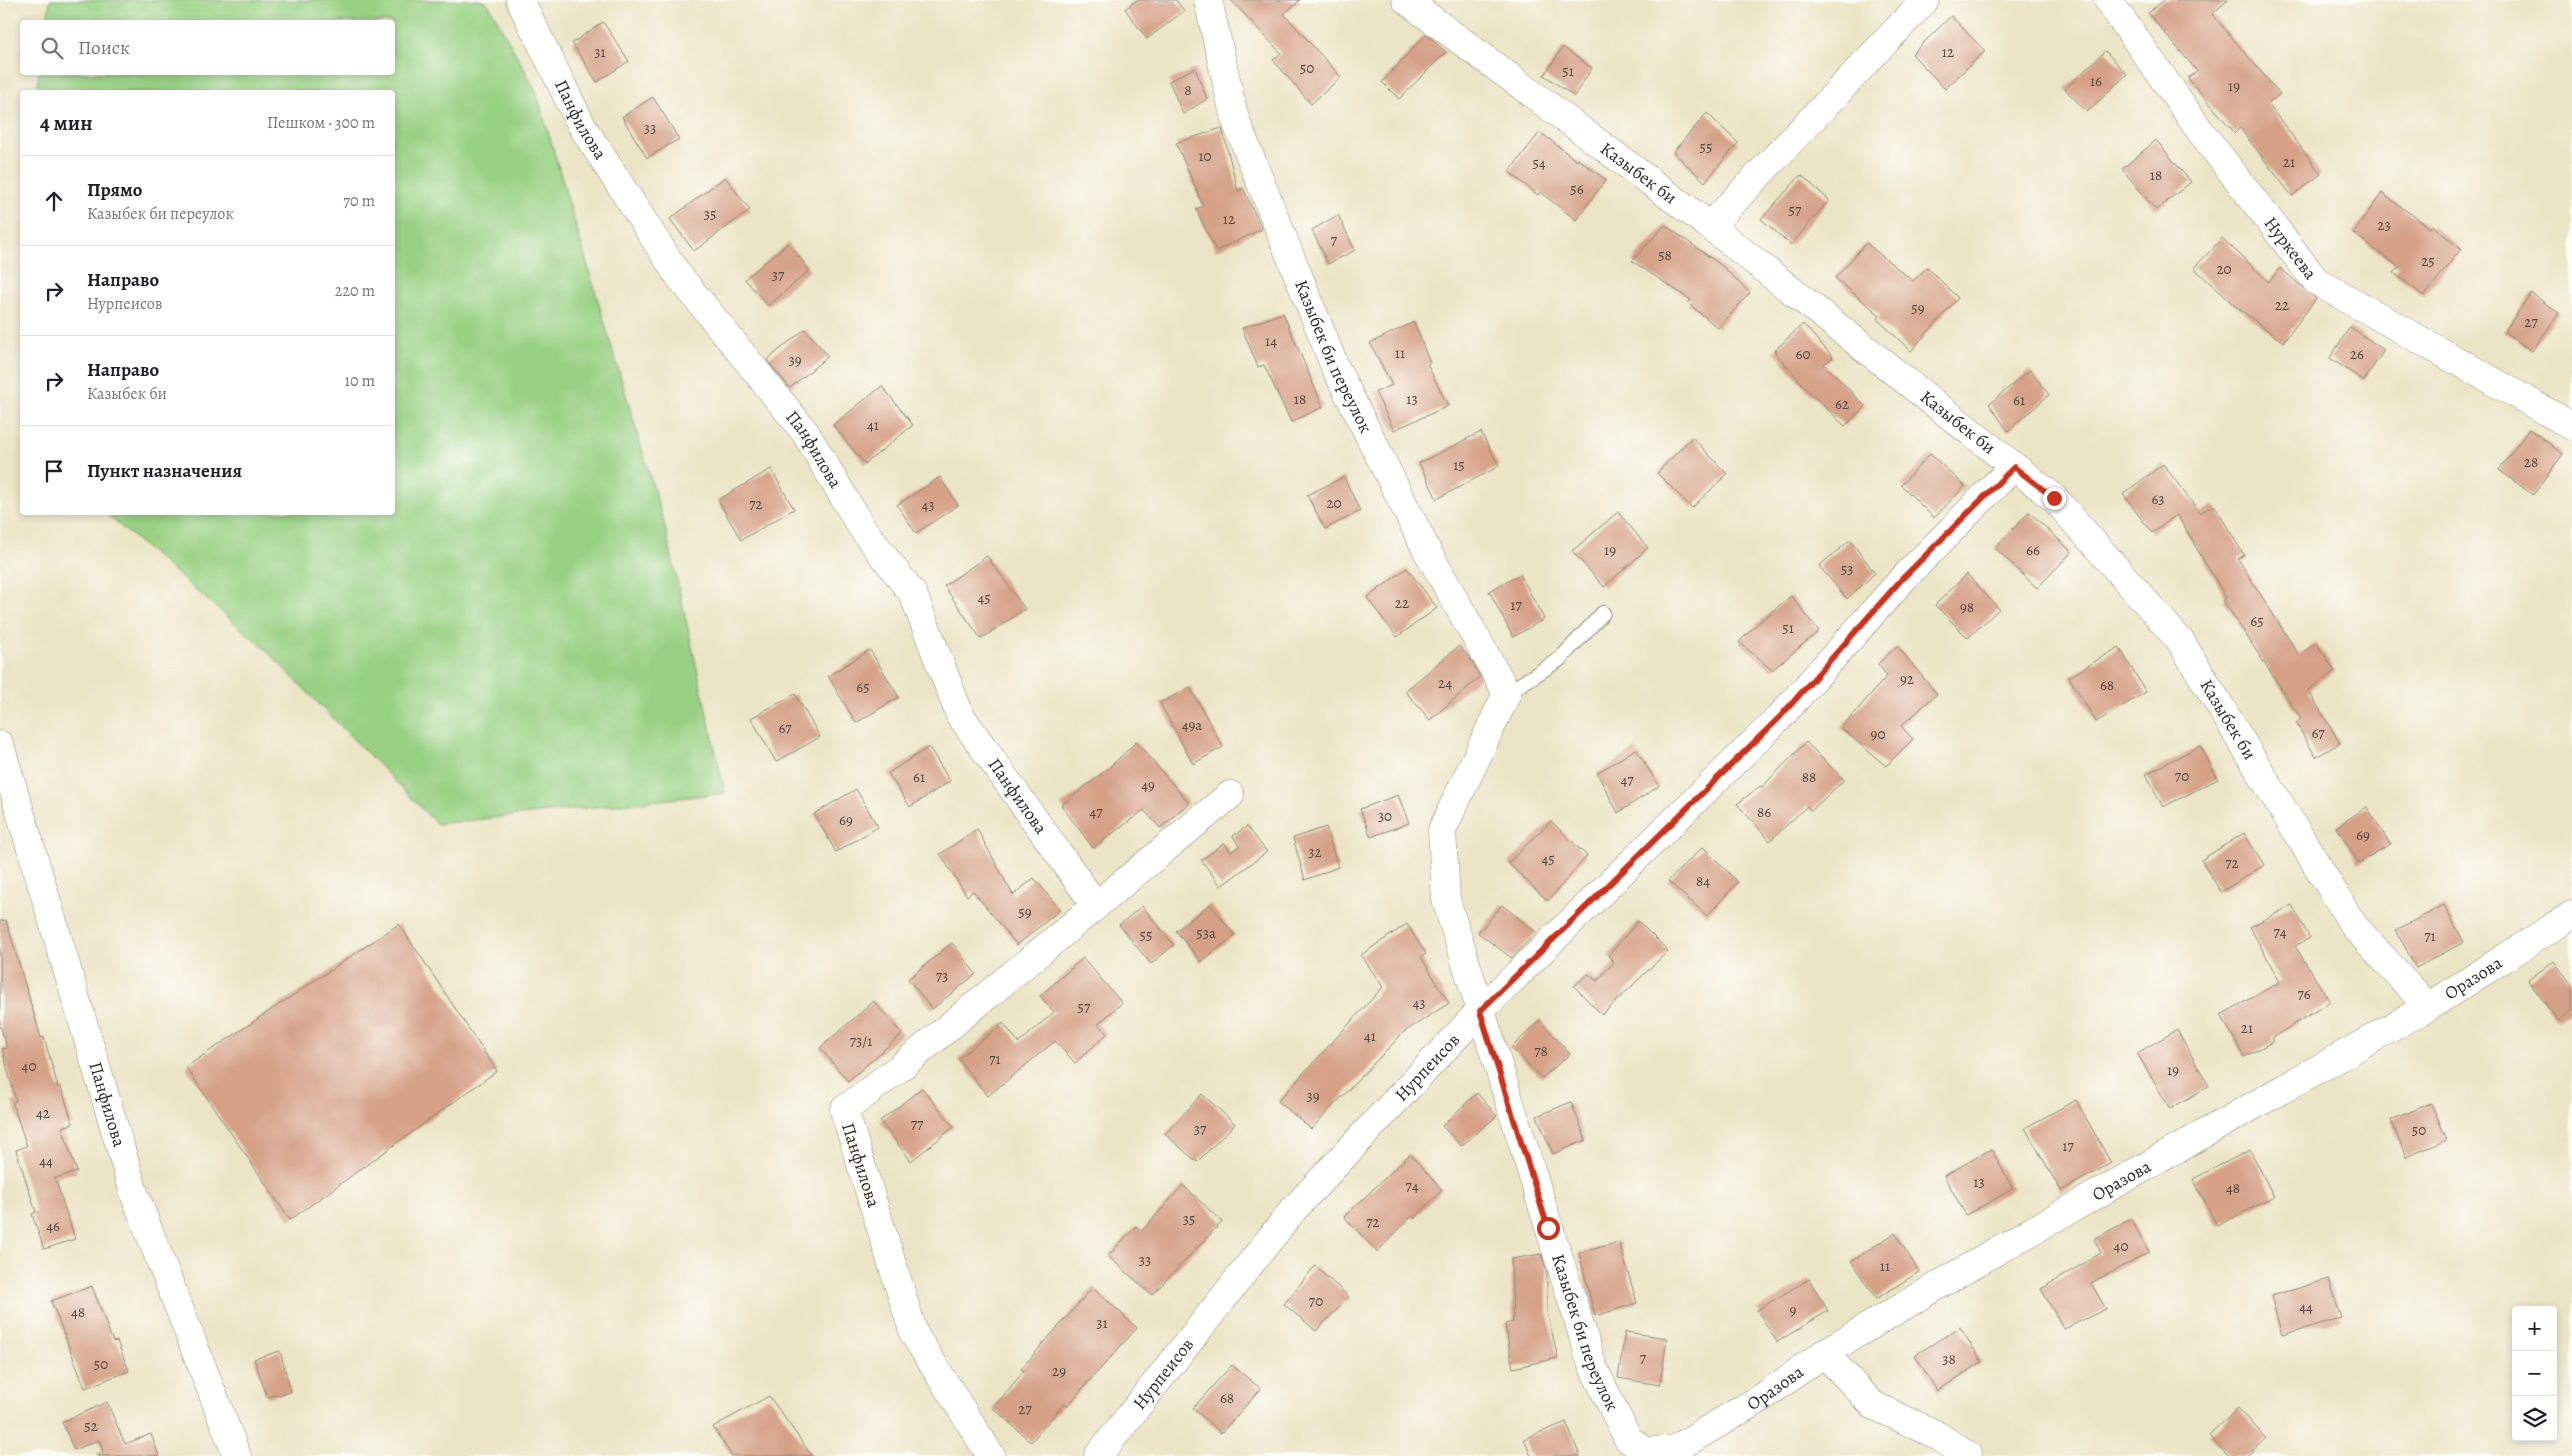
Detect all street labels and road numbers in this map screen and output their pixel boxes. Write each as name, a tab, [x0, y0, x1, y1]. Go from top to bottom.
street label: Панфилова	[549, 76, 613, 165]
street label: Казыбек би	[1595, 137, 1682, 209]
street label: Нуркеева	[2259, 212, 2323, 285]
street label: Казыбек би переулок	[1289, 276, 1378, 437]
street label: Казыбек би	[1915, 385, 2001, 459]
street label: Панфилова	[780, 405, 848, 493]
street label: Казыбек би	[2195, 675, 2262, 764]
street label: Панфилова	[983, 753, 1053, 839]
street label: Оразова	[2440, 950, 2507, 1005]
street label: Нурпеисов	[1389, 1028, 1465, 1106]
street label: Панфилова	[83, 1059, 132, 1150]
street label: Панфилова	[836, 1120, 886, 1211]
street label: Оразова	[2088, 1154, 2156, 1207]
street label: Казыбек би переулок	[1546, 1251, 1624, 1415]
street label: Нурпеисов	[1127, 1333, 1199, 1414]
street label: Оразова	[1742, 1359, 1809, 1416]

